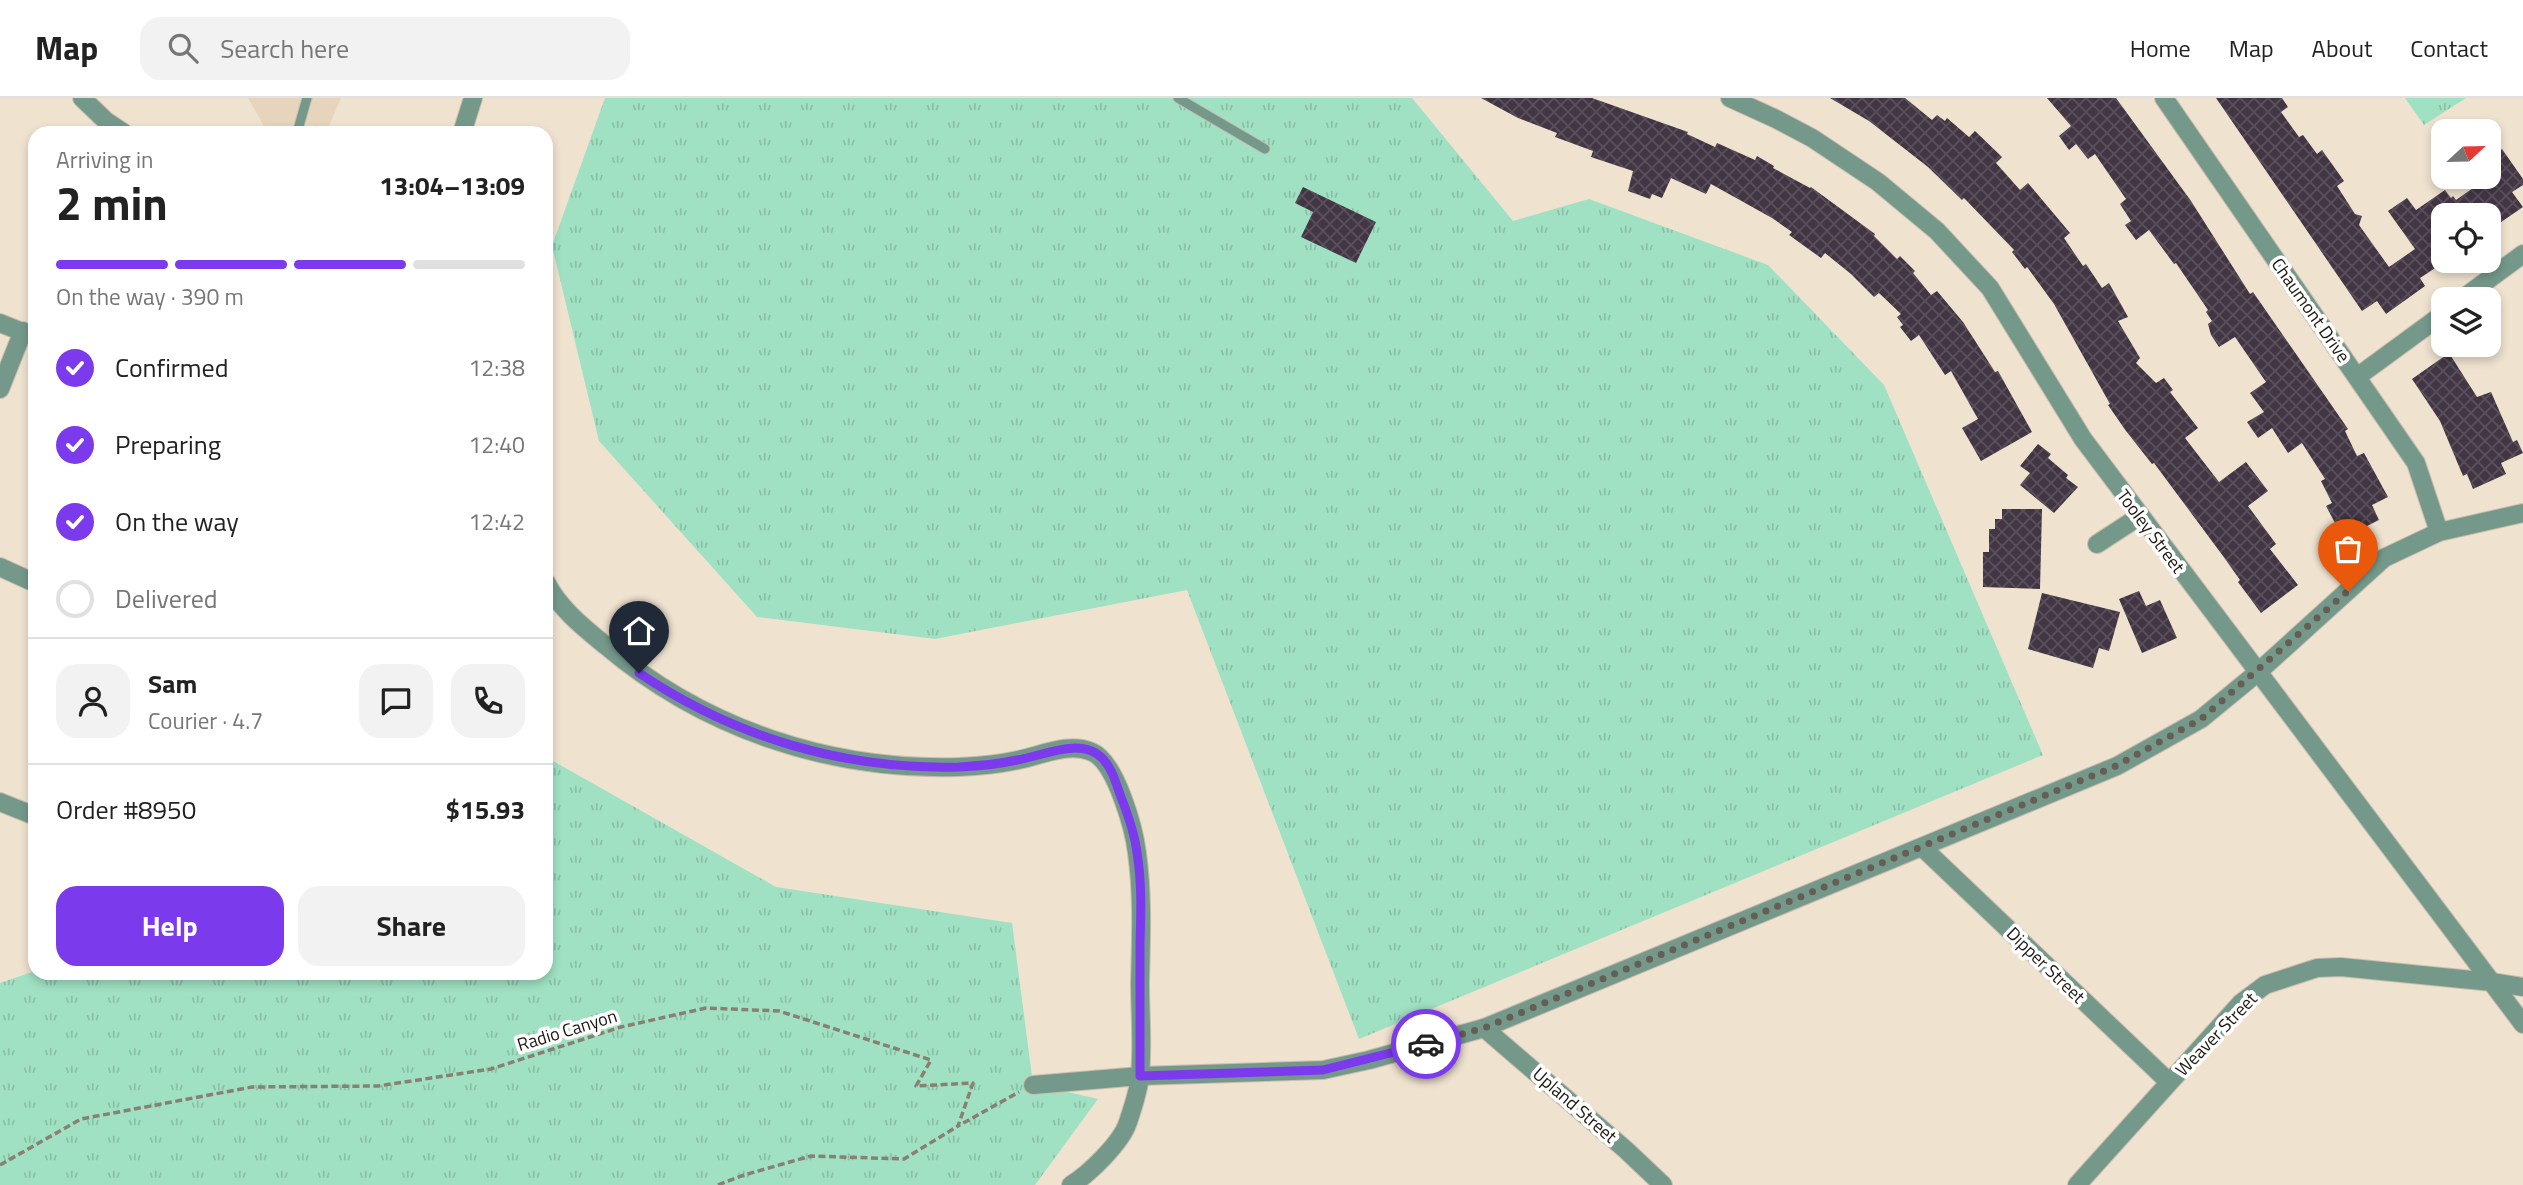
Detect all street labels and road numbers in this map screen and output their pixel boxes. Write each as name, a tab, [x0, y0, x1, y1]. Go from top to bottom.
street label: Chaumont Drive	[2265, 252, 2357, 368]
street label: Tooley Street	[2110, 483, 2192, 579]
street label: Dipper Street	[2001, 920, 2092, 1010]
street label: Weaver Street	[2169, 985, 2264, 1082]
street label: Radio Canyon	[514, 1002, 620, 1058]
street label: Upland Street	[1527, 1061, 1624, 1150]

